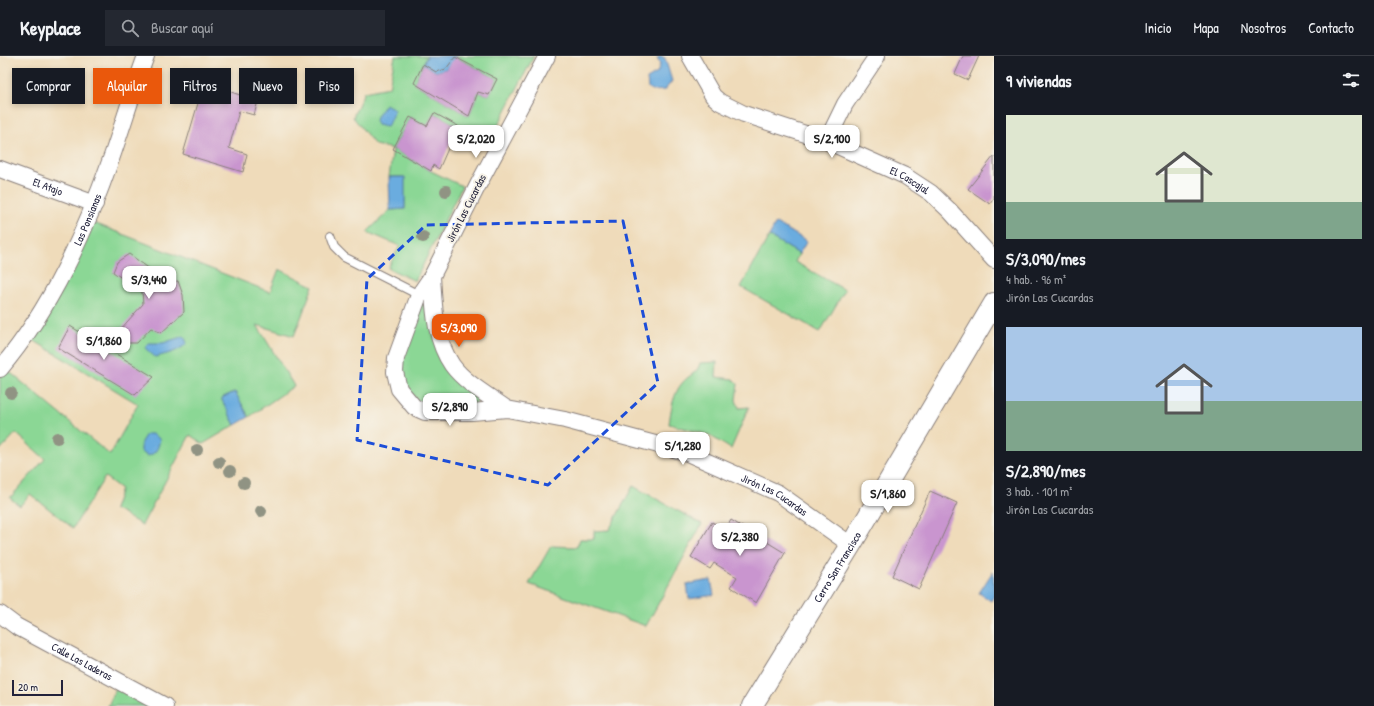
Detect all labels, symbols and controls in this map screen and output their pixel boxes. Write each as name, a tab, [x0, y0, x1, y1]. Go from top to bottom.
search box	[105, 10, 385, 46]
text: Keyplace	[20, 15, 81, 41]
icon: search	[119, 17, 141, 39]
text: Buscar aquí	[151, 17, 214, 38]
text: Inicio	[1145, 18, 1171, 37]
text: Mapa	[1193, 18, 1219, 37]
text: Nosotros	[1241, 18, 1286, 37]
text: Contacto	[1308, 18, 1354, 37]
chip: Comprar	[12, 68, 85, 104]
chip: Alquilar	[93, 68, 162, 104]
chip: Filtros	[170, 68, 231, 104]
chip: Nuevo	[239, 68, 297, 104]
chip: Piso	[305, 68, 354, 104]
text: 9 viviendas	[1006, 69, 1072, 92]
icon: filters	[1340, 69, 1362, 91]
pin: S/2,020	[439, 125, 513, 159]
pin: S/2,100	[795, 125, 869, 159]
text: S/2,020	[457, 129, 495, 147]
text: S/2,100	[814, 129, 850, 147]
icon: home	[1148, 141, 1220, 213]
street label: El Cascajal	[888, 163, 932, 197]
street label: Jirón Las Cucardas	[443, 172, 489, 244]
street label: El Atajo	[31, 175, 65, 199]
street label: Las Ponsianas	[70, 192, 105, 247]
text: S/3,090/mes	[1006, 247, 1086, 270]
pin: S/3,440	[112, 266, 186, 300]
text: S/3,440	[131, 270, 167, 288]
text: 4 hab. · 96 m²	[1006, 270, 1066, 288]
text: Jirón Las Cucardas	[1006, 288, 1093, 306]
pin: S/3,090	[422, 314, 496, 348]
text: S/3,090	[441, 318, 477, 336]
pin: S/1,860	[67, 327, 141, 361]
text: S/1,860	[86, 331, 122, 349]
icon: home	[1148, 353, 1220, 425]
pin: S/2,890	[413, 393, 487, 427]
text: S/2,890	[432, 397, 468, 415]
pin: S/1,280	[646, 432, 720, 466]
text: S/1,280	[665, 436, 701, 454]
text: S/2,890/mes	[1006, 459, 1086, 482]
street label: Jirón Las Cucardas	[739, 471, 810, 519]
pin: S/1,860	[851, 480, 925, 514]
text: 3 hab. · 101 m²	[1006, 482, 1072, 500]
text: S/1,860	[870, 484, 906, 502]
text: Jirón Las Cucardas	[1006, 500, 1093, 518]
pin: S/2,380	[703, 523, 777, 557]
text: S/2,380	[721, 527, 759, 545]
street label: Cerro San Francisco	[810, 529, 864, 605]
street label: Calle Las Laderas	[49, 639, 115, 684]
scale bar	[12, 678, 63, 697]
text: 20 m	[18, 680, 38, 694]

